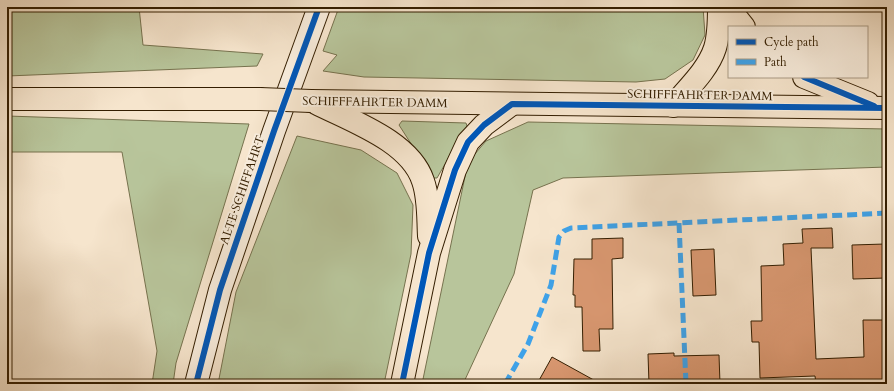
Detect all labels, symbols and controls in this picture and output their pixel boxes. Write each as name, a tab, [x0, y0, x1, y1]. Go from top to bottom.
legend	[728, 26, 868, 78]
text: Cycle path	[764, 34, 819, 50]
text: Path	[764, 54, 787, 70]
street label: SCHIFFFAHRTER DAMM	[627, 86, 773, 104]
street label: SCHIFFFAHRTER DAMM	[302, 93, 448, 111]
street label: ALTE SCHIFFAHRT	[216, 133, 268, 246]

